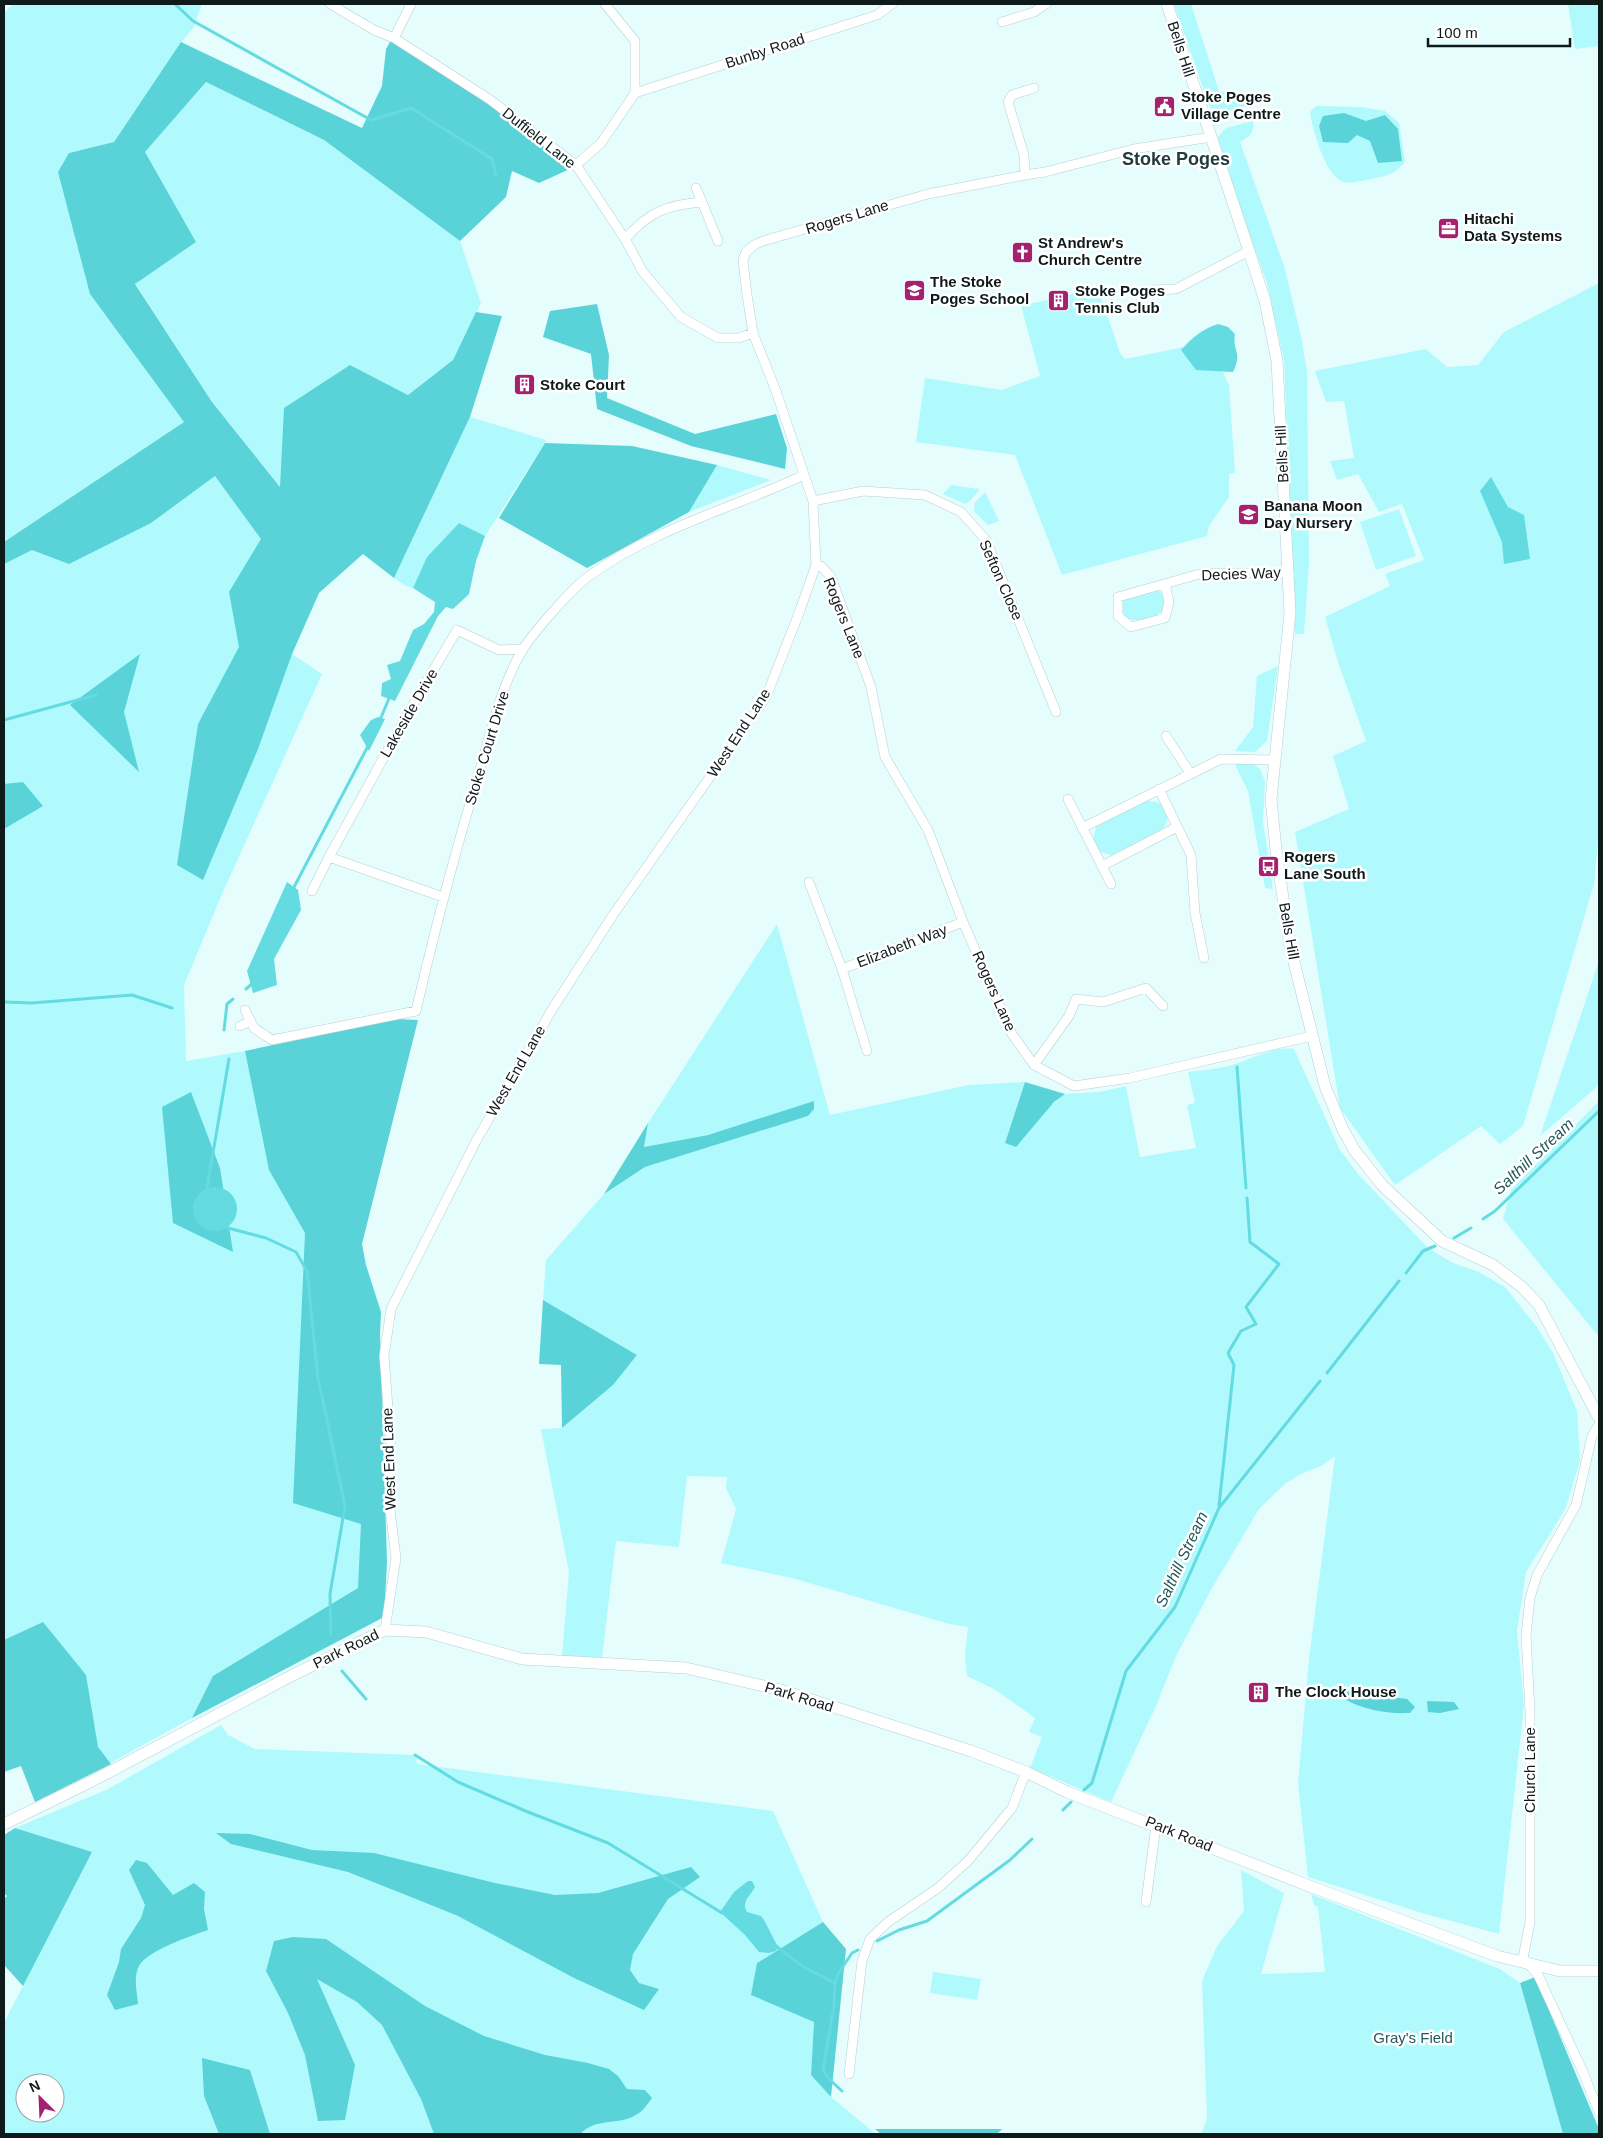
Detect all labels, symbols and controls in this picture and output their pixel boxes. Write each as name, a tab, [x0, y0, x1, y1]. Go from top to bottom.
scale bar	[1428, 15, 1570, 47]
street label: Bells Hill	[1165, 19, 1198, 79]
text: 100 m	[1436, 24, 1478, 41]
street label: Bunby Road	[723, 30, 807, 71]
place label: Stoke Poges Village Centre	[1181, 88, 1281, 122]
public building icon: Stoke Poges Village Centre	[1153, 94, 1177, 118]
street label: Duffield Lane	[499, 104, 579, 171]
district label: Stoke Poges	[1122, 149, 1230, 169]
street label: Rogers Lane	[803, 196, 890, 237]
place label: Hitachi Data Systems	[1464, 210, 1562, 244]
office icon: Hitachi Data Systems	[1436, 216, 1460, 240]
place label: St Andrew's Church Centre	[1038, 234, 1142, 268]
church icon: St Andrew's Church Centre	[1010, 240, 1034, 264]
place label: The Stoke Poges School	[930, 273, 1029, 307]
school or university icon: The Stoke Poges School	[902, 279, 926, 303]
place label: Stoke Poges Tennis Club	[1075, 282, 1165, 316]
building icon: Stoke Poges Tennis Club	[1047, 288, 1071, 312]
building icon: Stoke Court	[512, 373, 536, 397]
place label: Stoke Court	[540, 376, 625, 393]
street label: Bells Hill	[1272, 425, 1291, 483]
place label: Banana Moon Day Nursery	[1264, 497, 1362, 531]
school or university icon: Banana Moon Day Nursery	[1236, 503, 1260, 527]
street label: Sefton Close	[976, 537, 1027, 622]
street label: Decies Way	[1201, 564, 1281, 583]
street label: Rogers Lane	[820, 575, 868, 661]
street label: Lakeside Drive	[376, 666, 441, 760]
street label: West End Lane	[704, 685, 774, 780]
street label: Stoke Court Drive	[461, 689, 512, 807]
place label: Rogers Lane South	[1284, 848, 1366, 882]
bus stop icon: Rogers Lane South	[1256, 854, 1280, 878]
street label: Bells Hill	[1276, 901, 1303, 961]
street label: Elizabeth Way	[854, 920, 950, 971]
street label: Rogers Lane	[969, 948, 1020, 1033]
street label: West End Lane	[483, 1022, 549, 1119]
water label: Salthill Stream	[1490, 1115, 1577, 1198]
street label: West End Lane	[378, 1408, 399, 1510]
water label: Salthill Stream	[1152, 1509, 1211, 1610]
street label: Park Road	[310, 1625, 381, 1672]
street label: Park Road	[763, 1678, 836, 1715]
building icon: The Clock House	[1247, 1680, 1271, 1704]
place label: The Clock House	[1275, 1683, 1397, 1700]
street label: Church Lane	[1521, 1727, 1538, 1813]
street label: Park Road	[1143, 1812, 1215, 1855]
park label: Gray's Field	[1373, 2029, 1453, 2046]
north arrow	[15, 2073, 65, 2123]
text: N	[27, 2077, 43, 2095]

